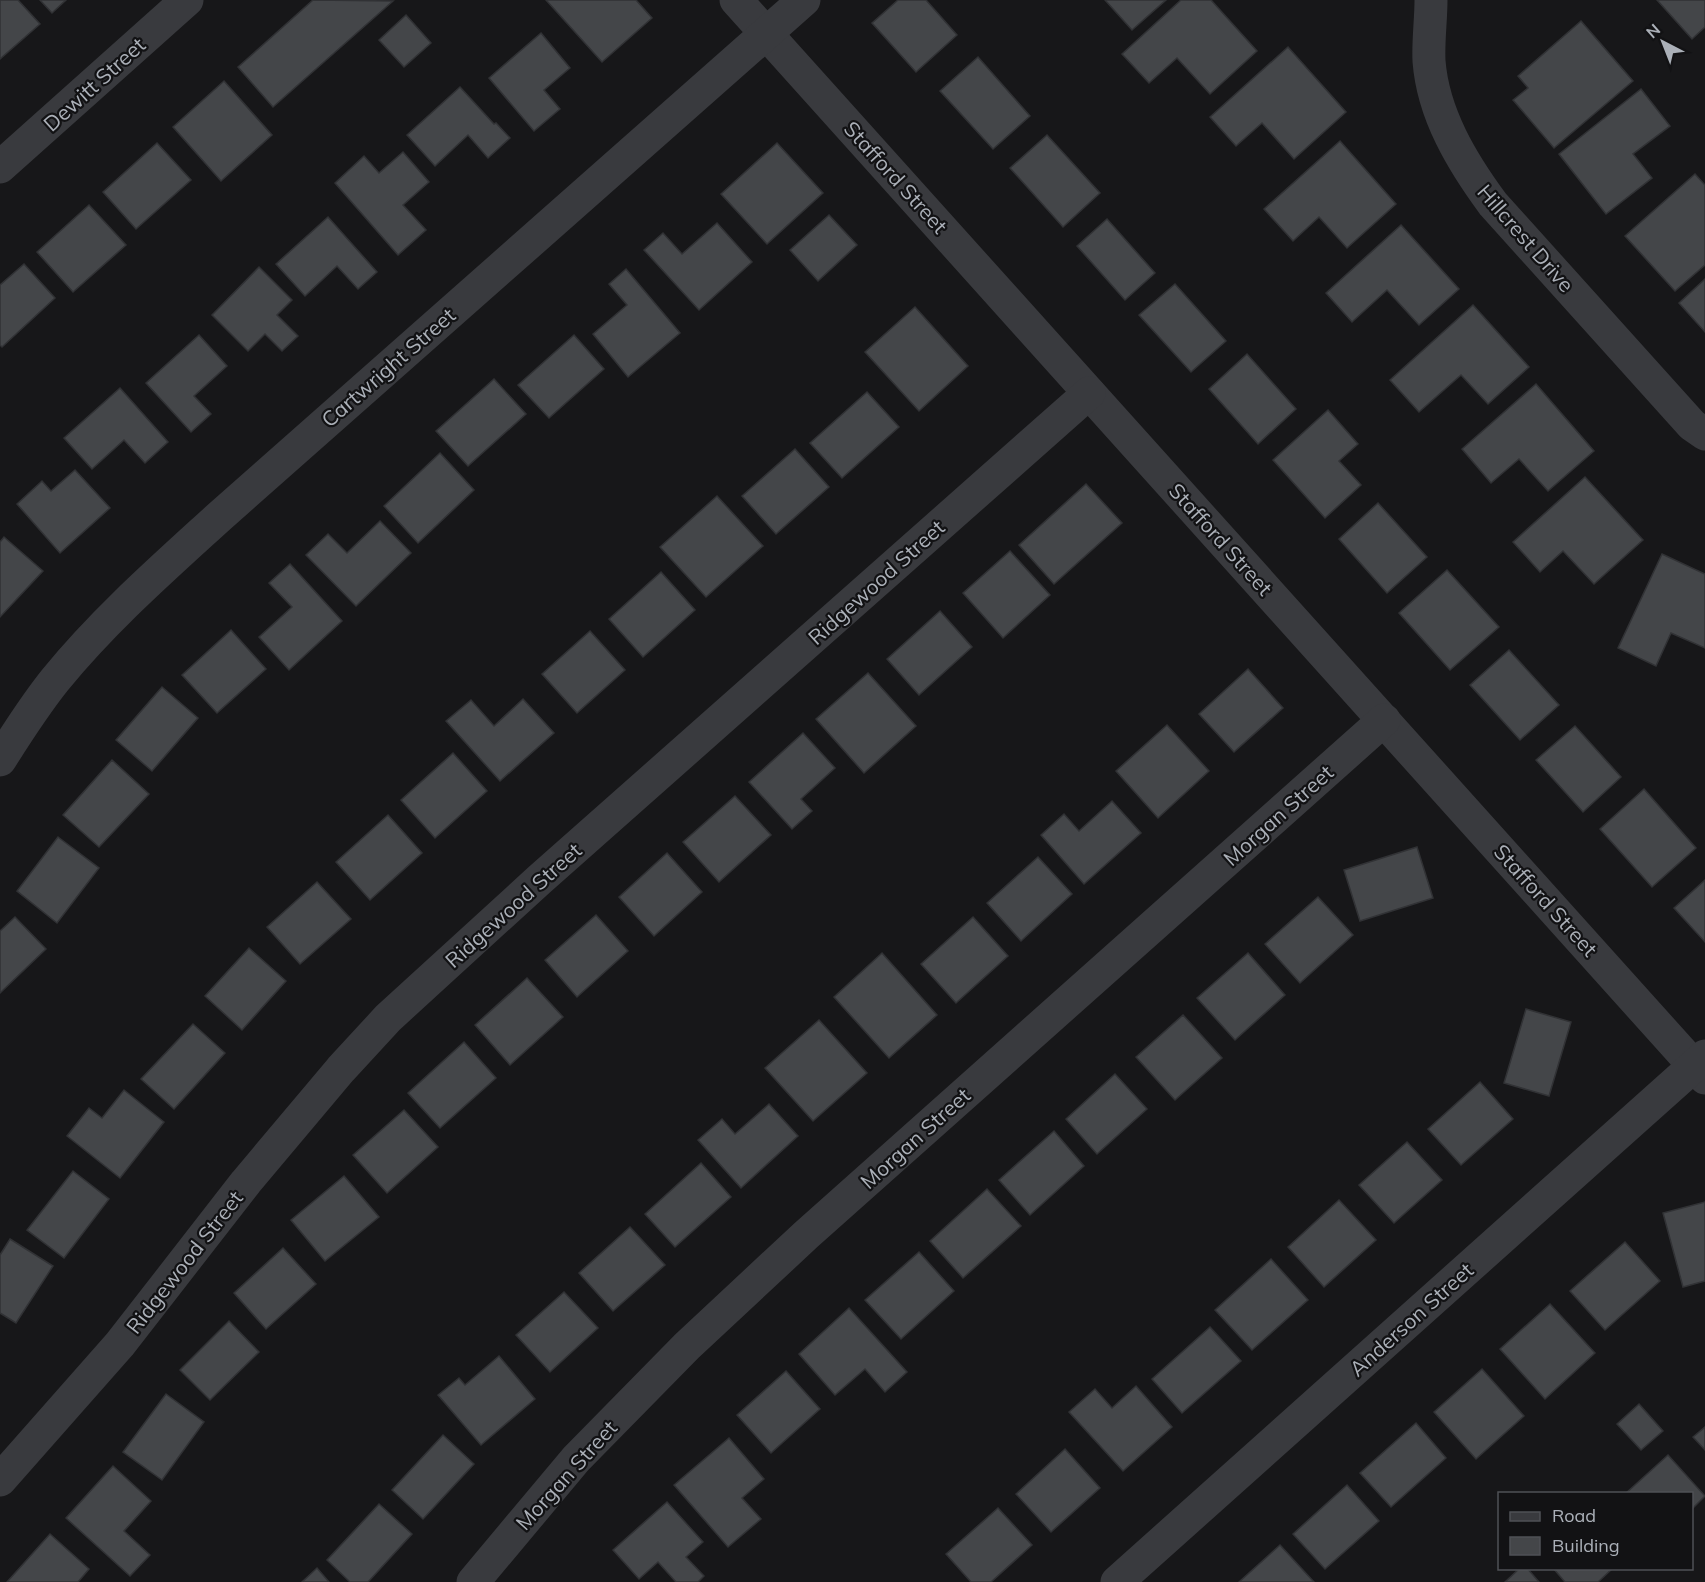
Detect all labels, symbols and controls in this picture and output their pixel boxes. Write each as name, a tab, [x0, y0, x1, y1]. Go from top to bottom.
north arrow	[1633, 12, 1693, 72]
text: N	[1642, 19, 1664, 42]
street label: Dewitt Street	[38, 31, 150, 137]
street label: Stafford Street	[839, 115, 953, 239]
street label: Hillcrest Drive	[1472, 179, 1580, 297]
street label: Cartwright Street	[316, 302, 460, 432]
street label: Stafford Street	[1164, 477, 1278, 601]
street label: Ridgewood Street	[803, 514, 949, 650]
street label: Morgan Street	[1218, 759, 1338, 871]
street label: Ridgewood Street	[440, 837, 586, 973]
street label: Stafford Street	[1489, 838, 1603, 962]
street label: Morgan Street	[855, 1082, 975, 1194]
street label: Ridgewood Street	[120, 1185, 248, 1339]
street label: Anderson Street	[1344, 1257, 1478, 1381]
street label: Morgan Street	[510, 1415, 622, 1535]
legend	[1498, 1492, 1693, 1570]
text: Road	[1552, 1504, 1596, 1527]
text: Building	[1552, 1534, 1620, 1557]

